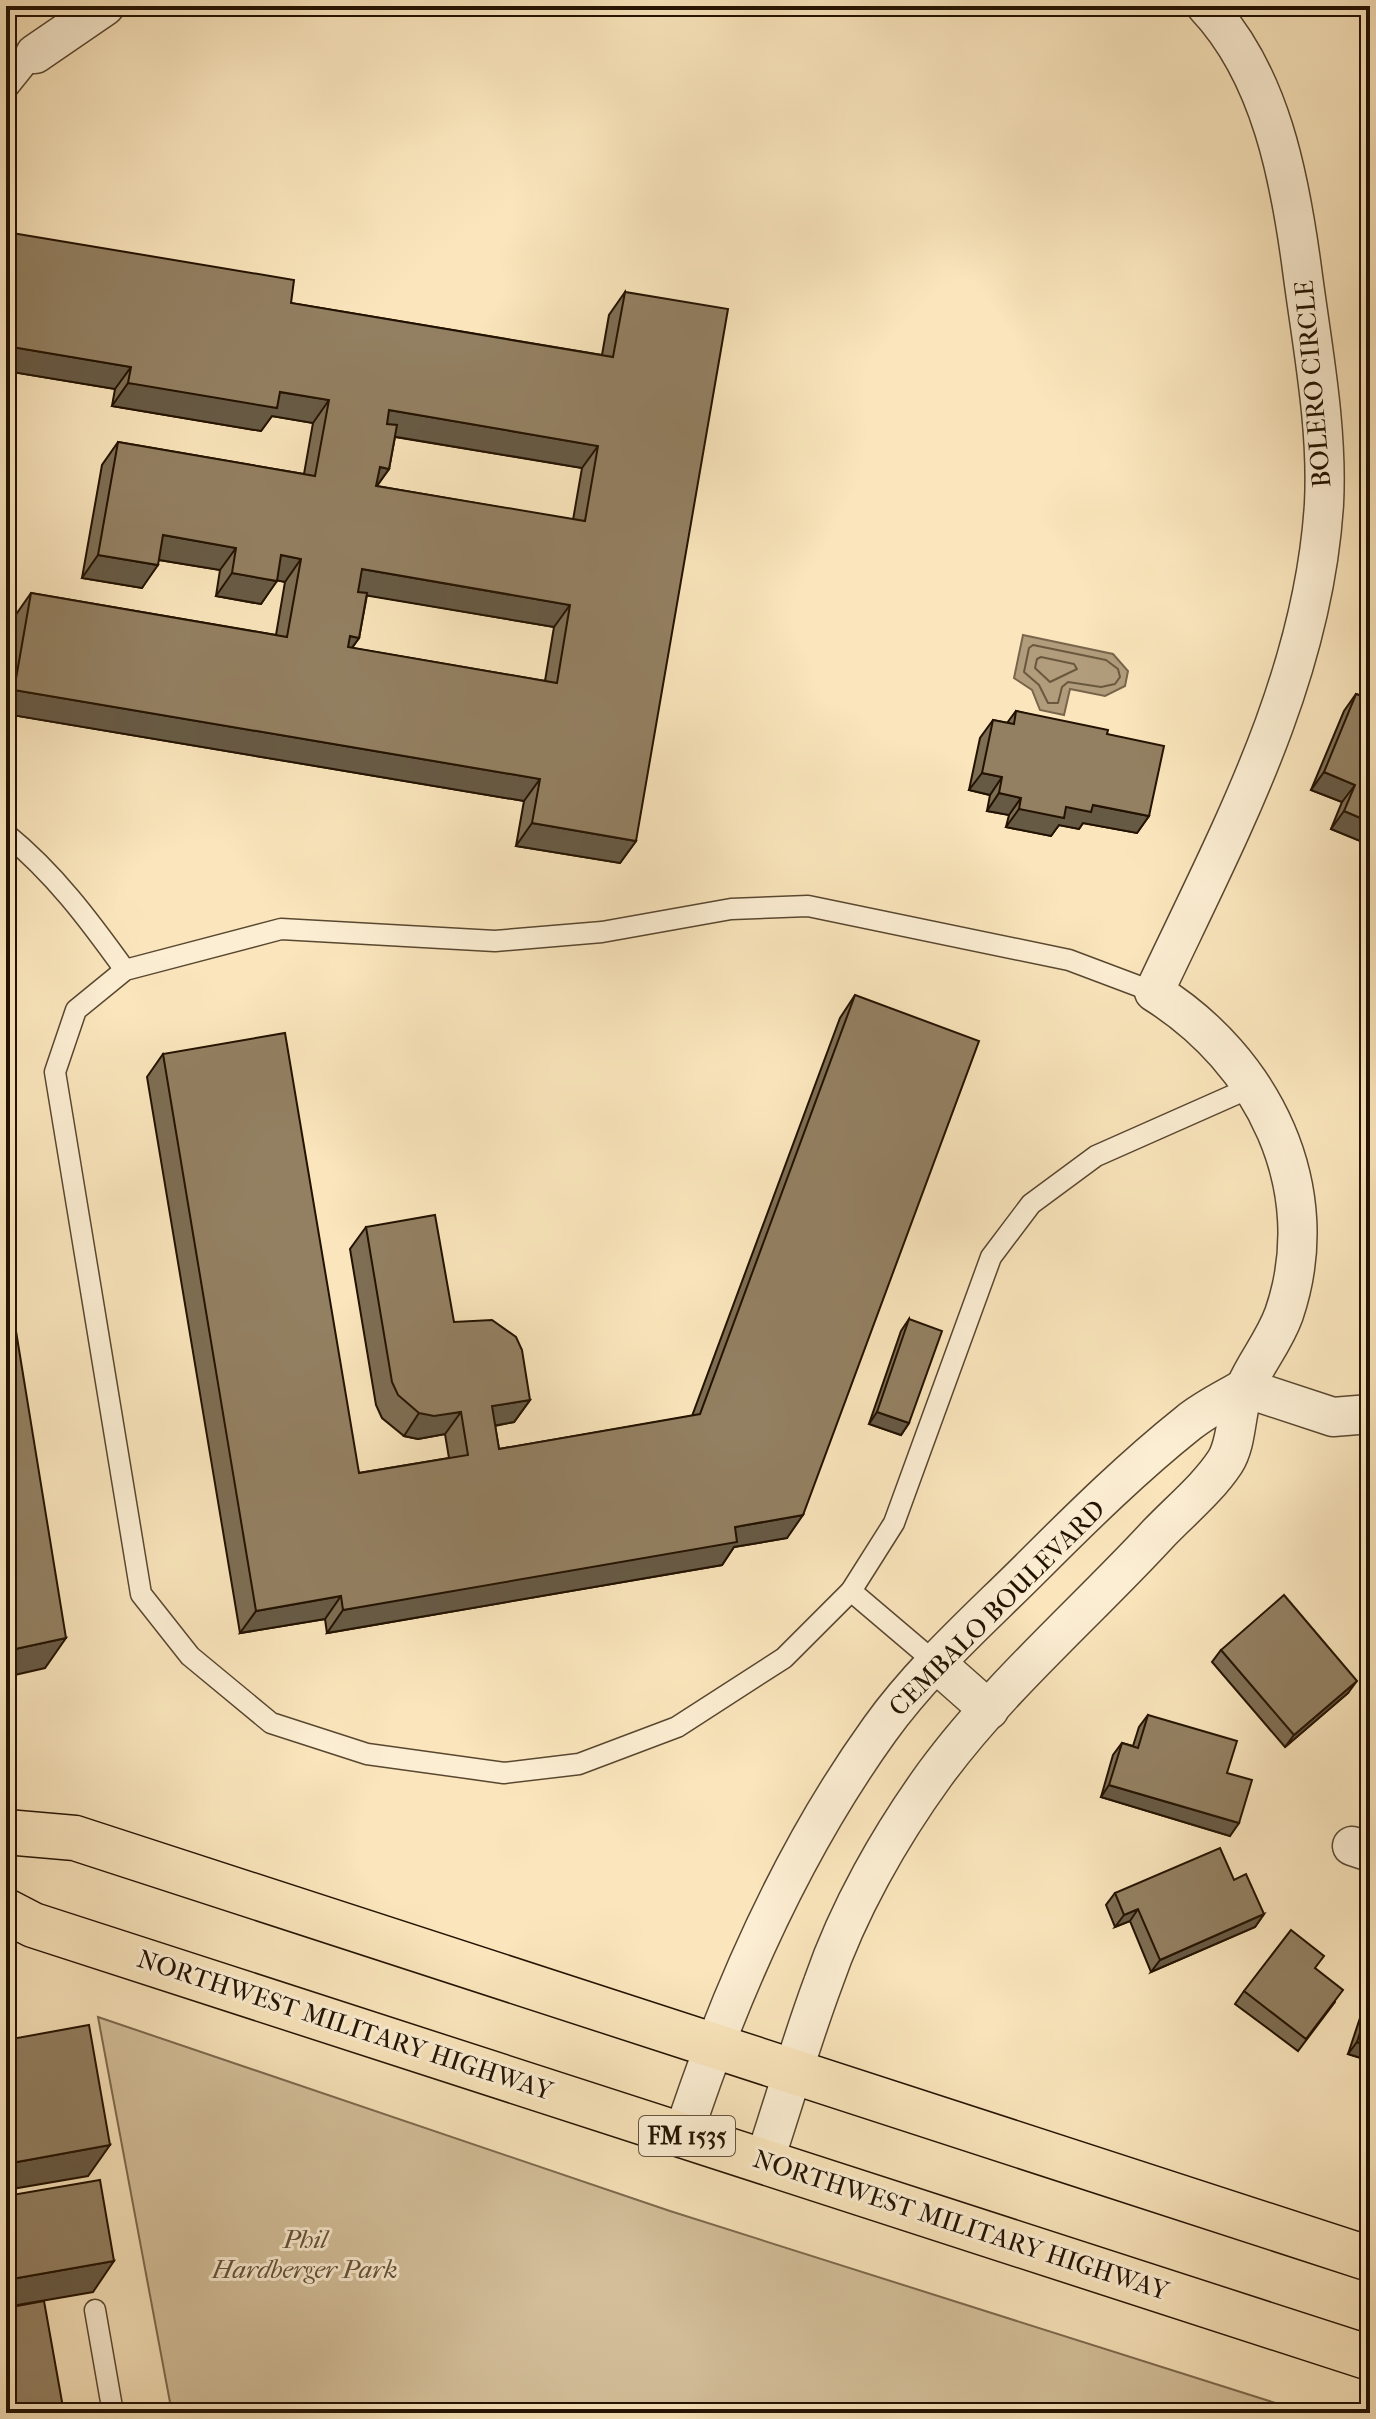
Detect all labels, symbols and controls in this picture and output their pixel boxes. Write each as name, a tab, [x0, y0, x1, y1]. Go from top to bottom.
street label: BOLERO CIRCLE	[1288, 279, 1337, 489]
street label: CEMBALO BOULEVARD	[883, 1494, 1111, 1722]
street label: NORTHWEST MILITARY HIGHWAY	[133, 1943, 558, 2107]
road number: FM 1535	[639, 2116, 735, 2156]
street label: NORTHWEST MILITARY HIGHWAY	[749, 2143, 1174, 2307]
park label: Phil Hardberger Park	[211, 2224, 398, 2285]

